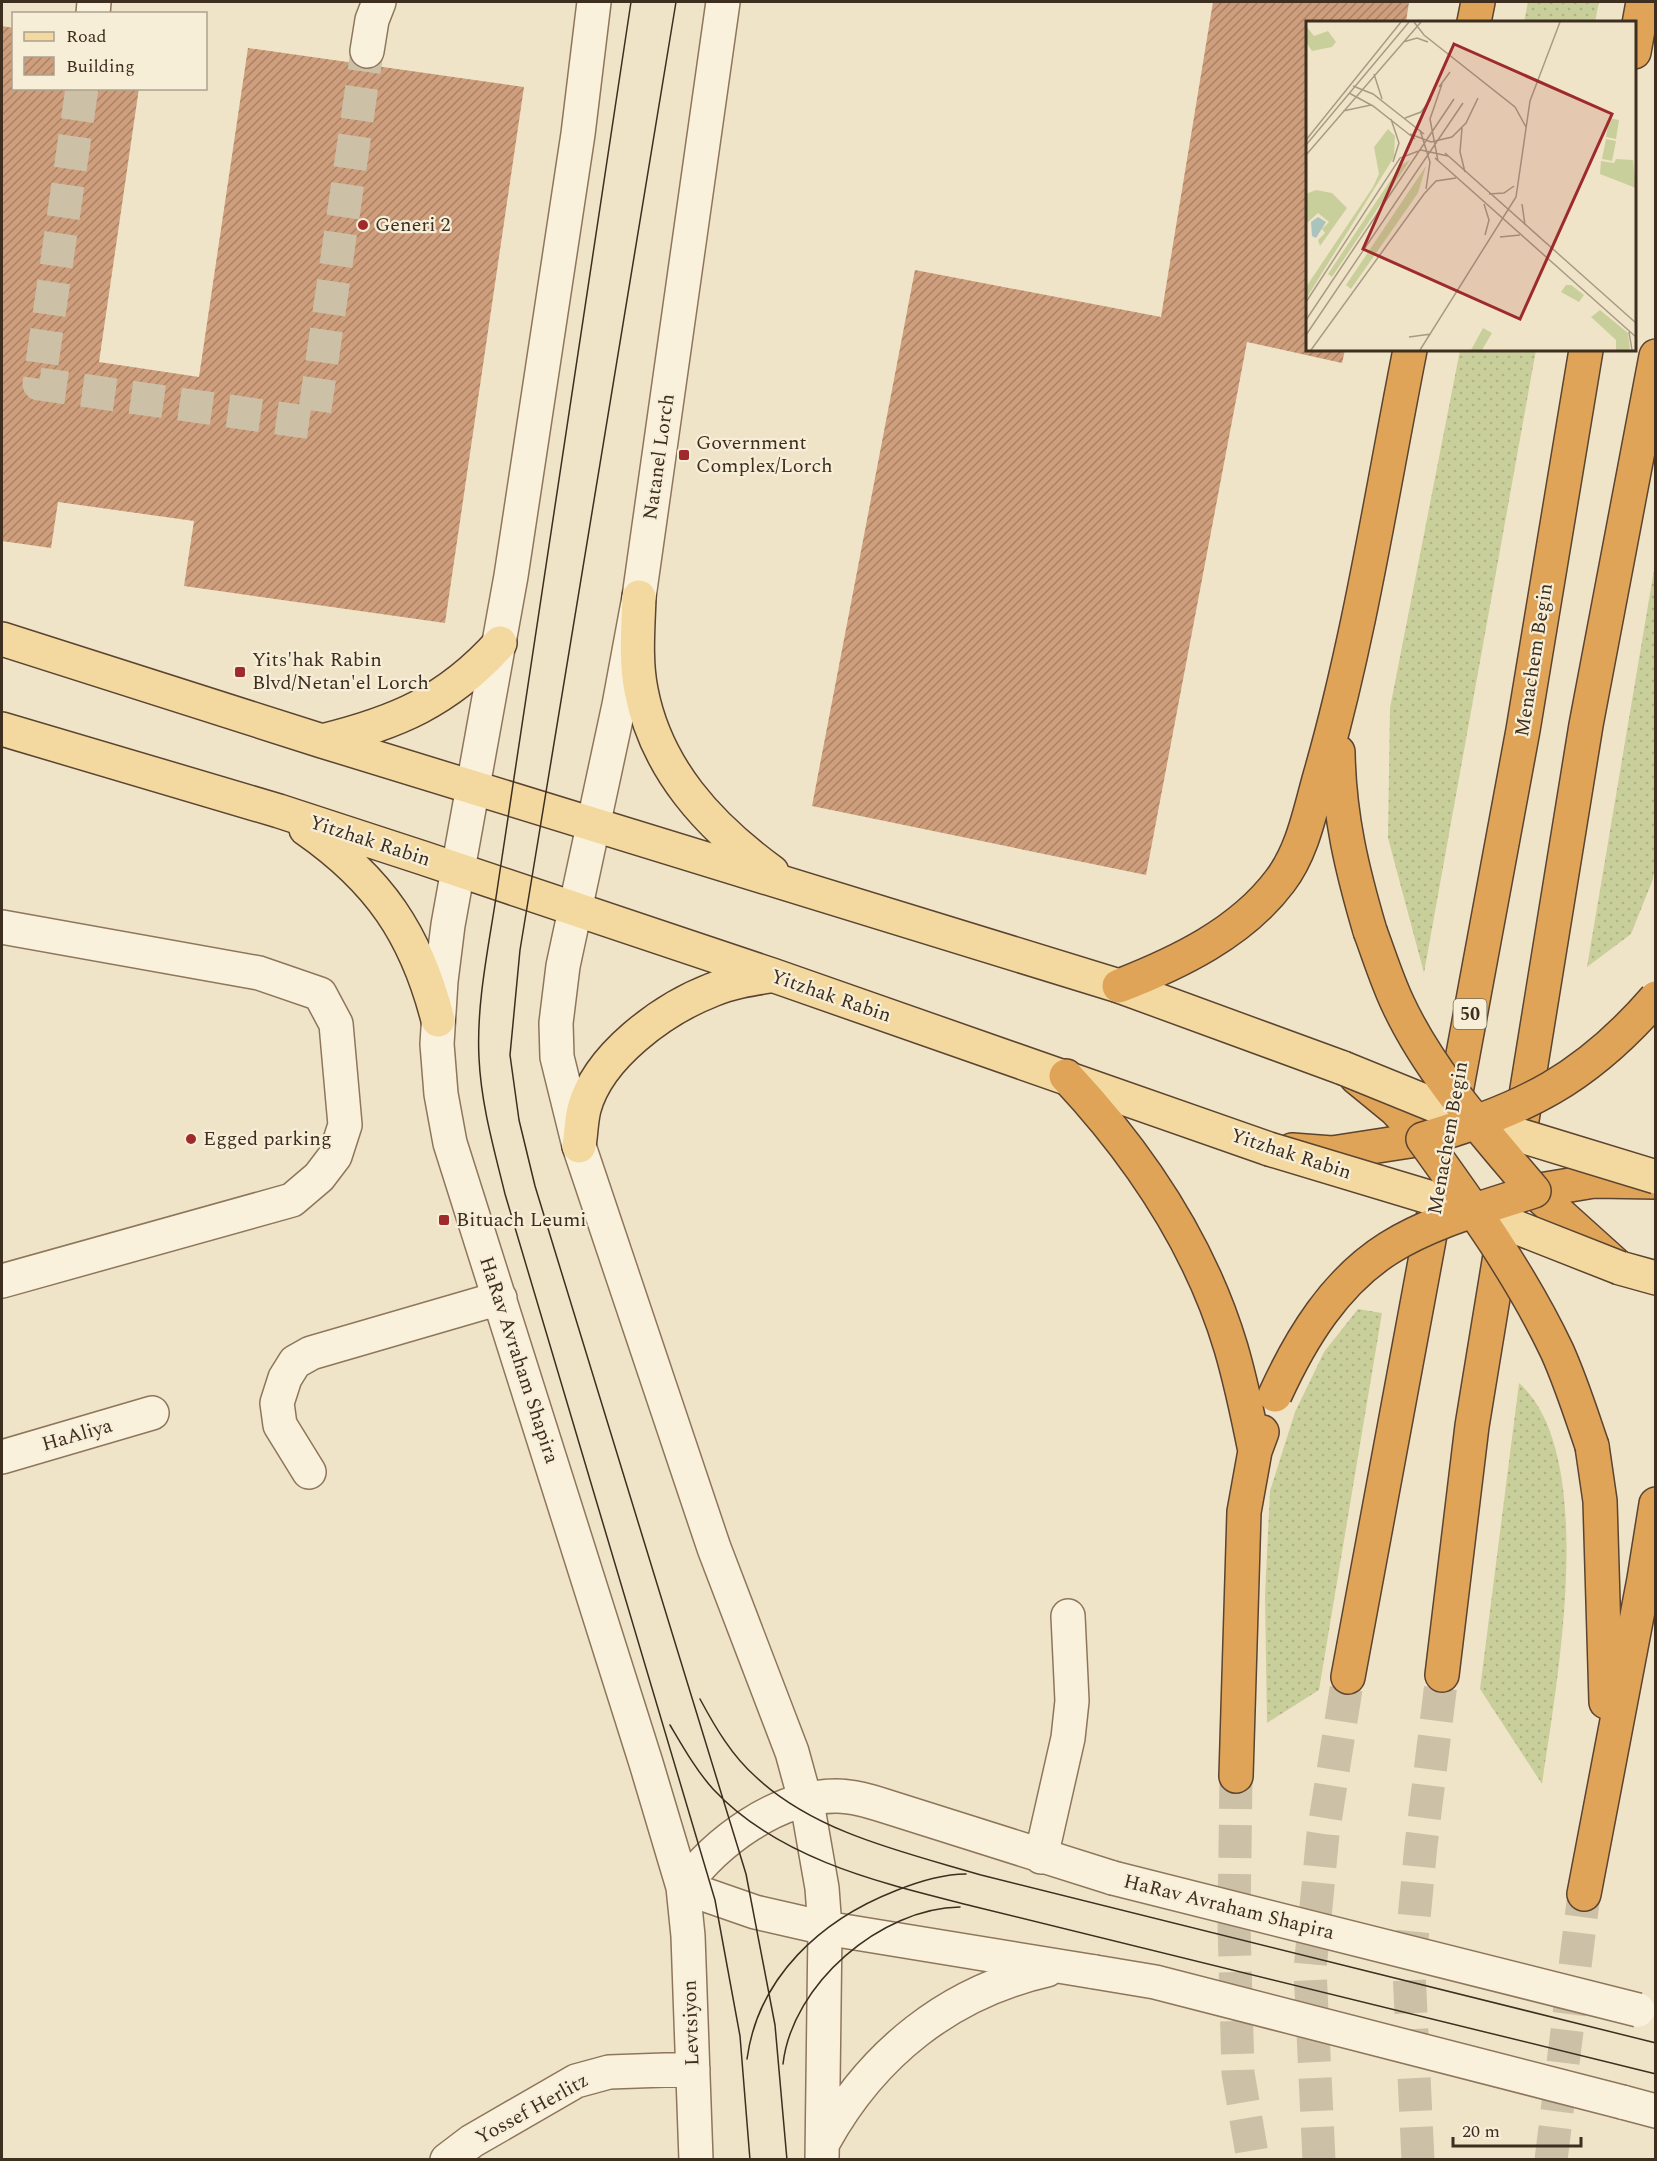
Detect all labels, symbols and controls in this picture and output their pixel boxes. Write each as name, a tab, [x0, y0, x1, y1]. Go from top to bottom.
legend	[12, 12, 207, 90]
inset map	[1306, 21, 1636, 351]
text: Road	[66, 23, 107, 50]
text: Building	[66, 53, 135, 80]
place label: Generi 2	[375, 210, 451, 240]
marker: Generi 2	[356, 218, 370, 232]
street label: Natanel Lorch	[635, 392, 683, 522]
place label: Government Complex/Lorch	[696, 428, 833, 481]
marker: Government Complex/Lorch	[677, 448, 691, 462]
street label: Menachem Begin	[1507, 581, 1561, 739]
place label: Yits'hak Rabin Blvd/Netan'el Lorch	[252, 645, 429, 698]
marker: Yits'hak Rabin Blvd/Netan'el Lorch	[233, 665, 247, 679]
street label: Yitzhak Rabin	[306, 807, 434, 875]
street label: Yitzhak Rabin	[767, 961, 895, 1031]
road number: 50	[1454, 999, 1486, 1029]
street label: Menachem Begin	[1420, 1059, 1476, 1217]
street label: Yitzhak Rabin	[1227, 1120, 1355, 1188]
place label: Egged parking	[203, 1124, 332, 1154]
marker: Egged parking	[184, 1132, 198, 1146]
place label: Bituach Leumi	[456, 1205, 587, 1235]
marker: Bituach Leumi	[437, 1213, 451, 1227]
street label: HaRav Avraham Shapira	[471, 1252, 567, 1468]
street label: HaAliya	[38, 1411, 116, 1459]
street label: HaRav Avraham Shapira	[1120, 1866, 1338, 1948]
street label: Levtsiyon	[675, 1979, 707, 2067]
street label: Yossef Herlitz	[470, 2066, 594, 2152]
scale bar	[1453, 2110, 1580, 2148]
text: 20 m	[1462, 2118, 1500, 2145]

